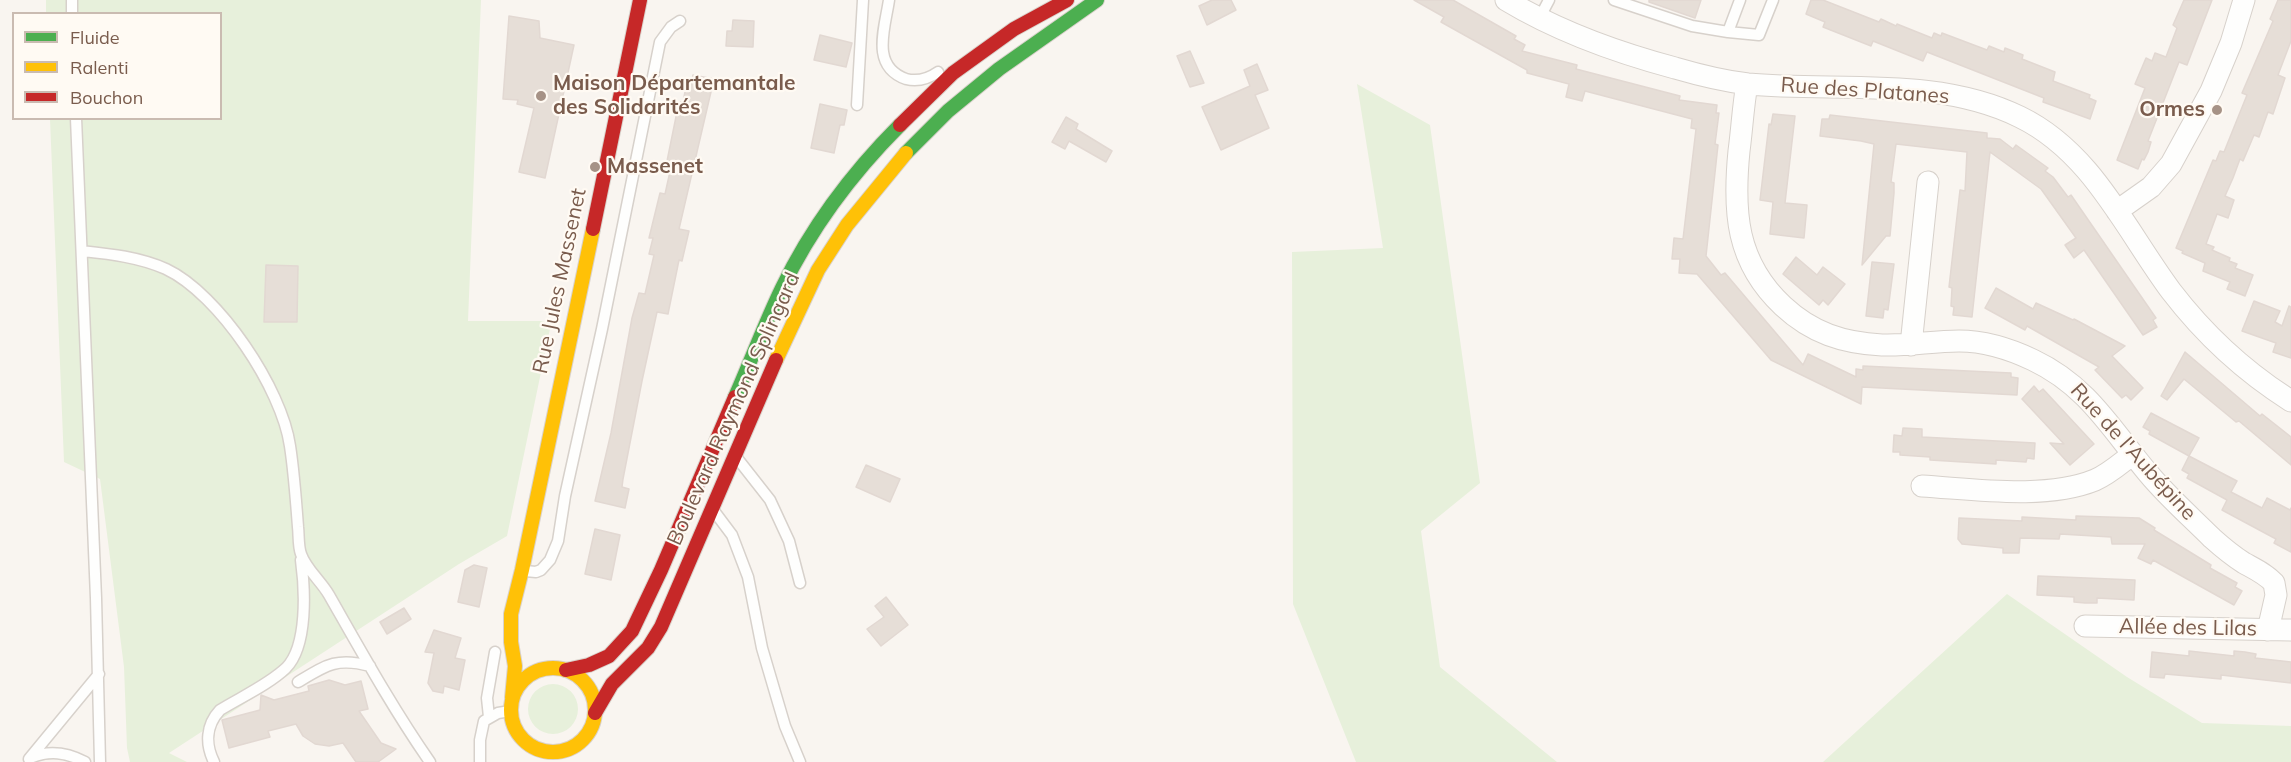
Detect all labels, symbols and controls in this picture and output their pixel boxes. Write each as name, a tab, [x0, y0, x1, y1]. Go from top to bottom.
legend	[12, 12, 222, 120]
text: Fluide	[70, 26, 120, 49]
text: Ralenti	[70, 56, 128, 79]
place label: Maison Départemantale des Solidarités	[553, 71, 795, 121]
street label: Rue des Platanes	[1780, 73, 1950, 109]
text: Bouchon	[70, 86, 143, 109]
marker: Maison Départemantale des Solidarités	[534, 89, 548, 103]
place label: Ormes	[2139, 97, 2205, 123]
marker: Ormes	[2210, 103, 2224, 117]
place label: Massenet	[607, 154, 703, 180]
marker: Massenet	[588, 160, 602, 174]
street label: Rue Jules Massenet	[528, 186, 592, 376]
street label: Boulevard Raymond Splingard	[662, 269, 806, 549]
street label: Rue de l'Aubépine	[2065, 378, 2201, 526]
street label: Allée des Lilas	[2119, 614, 2257, 642]

